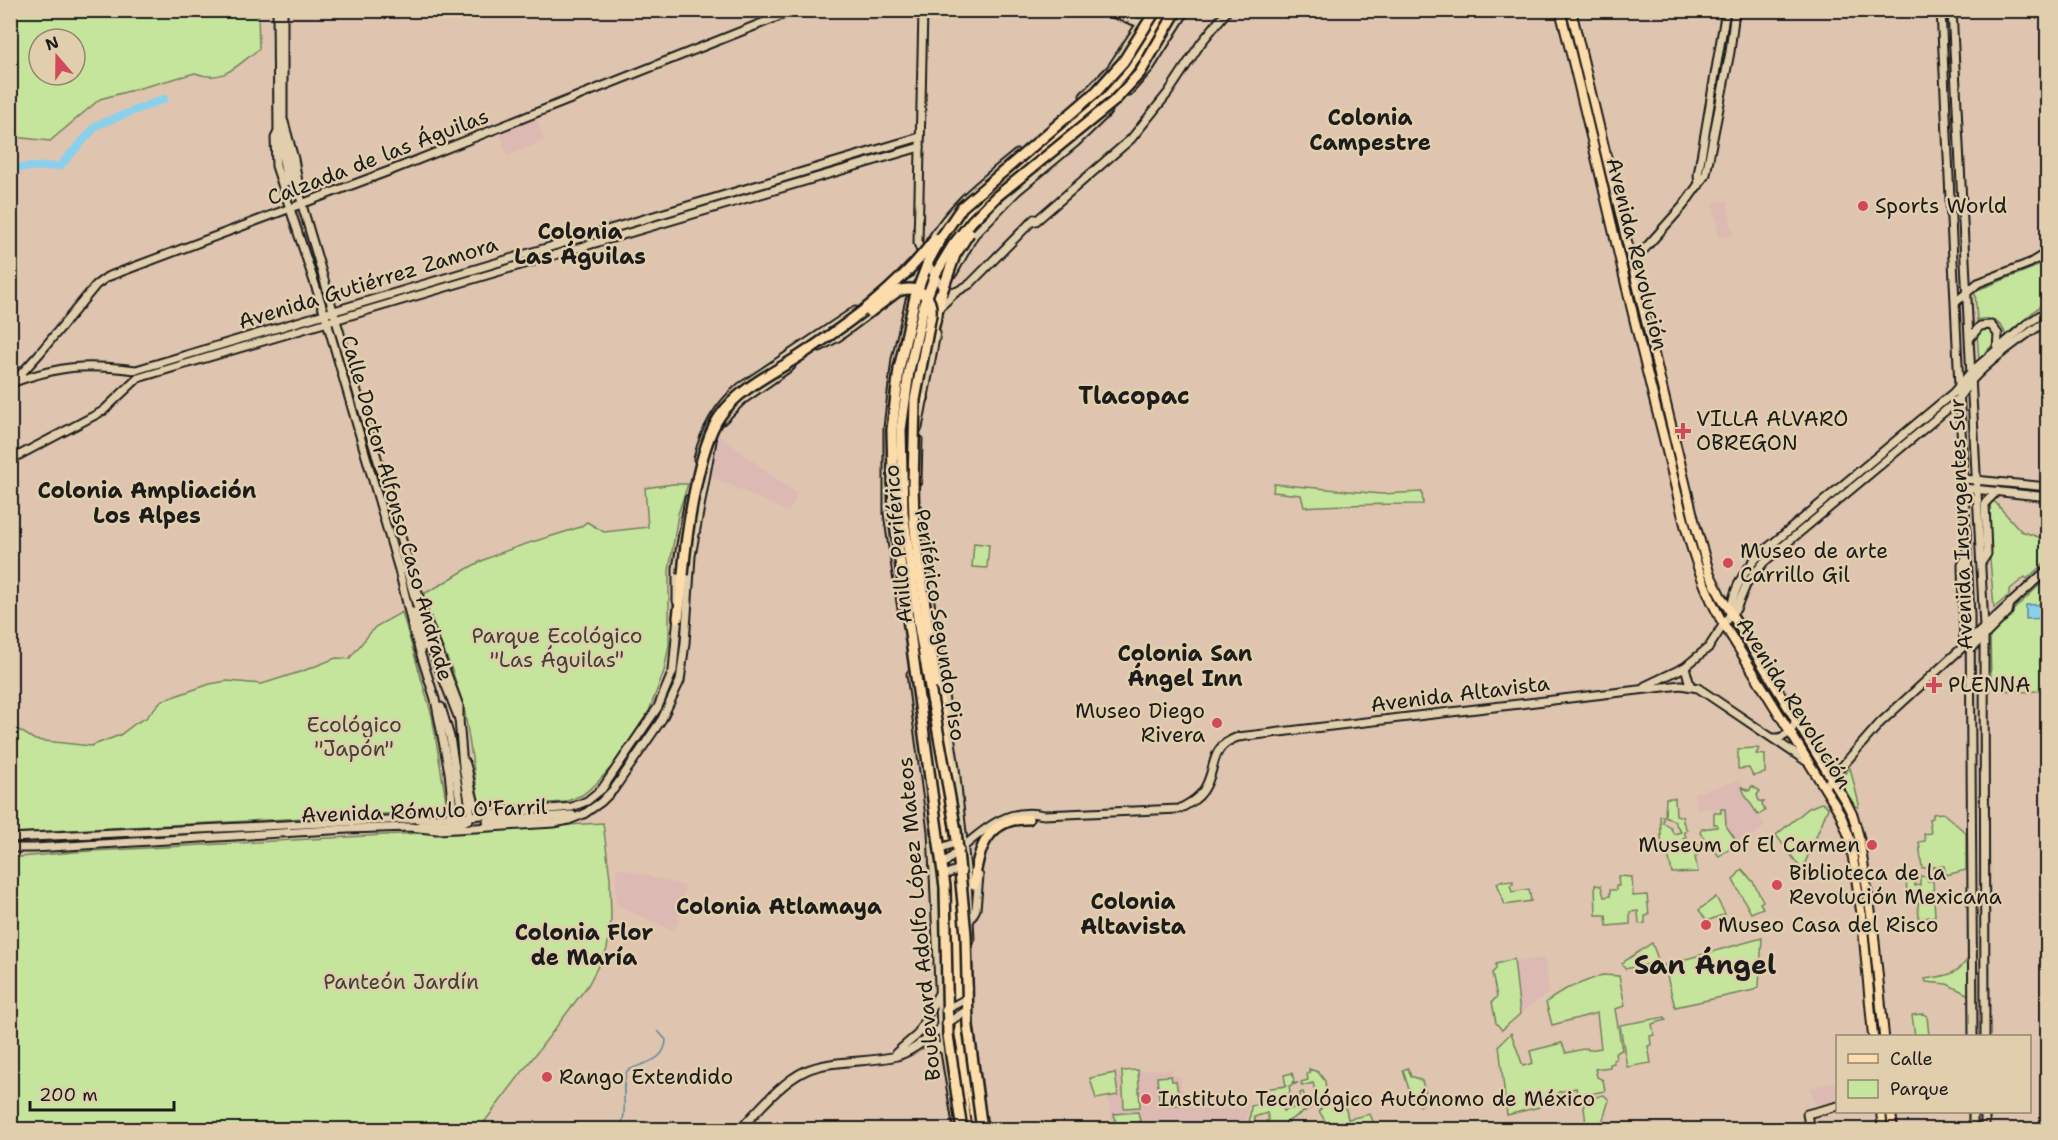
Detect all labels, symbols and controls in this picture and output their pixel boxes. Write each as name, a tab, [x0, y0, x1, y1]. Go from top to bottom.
north arrow	[27, 27, 87, 87]
text: N	[42, 31, 62, 55]
street label: Calzada de las Águilas	[263, 101, 493, 212]
district label: Colonia Campestre	[1309, 103, 1431, 157]
street label: Avenida Revolución	[1600, 155, 1675, 353]
place label: Sports World	[1875, 192, 2007, 220]
marker: Sports World	[1856, 199, 1870, 213]
district label: Colonia Las Águilas	[514, 217, 646, 271]
street label: Avenida Gutiérrez Zamora	[235, 230, 501, 336]
street label: Calle Doctor Alfonso Caso Andrade	[334, 332, 460, 684]
district label: Tlacopac	[1078, 380, 1190, 412]
street label: Avenida Insurgentes Sur	[1943, 398, 1979, 650]
place label: VILLA ALVARO OBREGON	[1696, 405, 1848, 457]
marker: VILLA ALVARO OBREGON	[1674, 422, 1692, 440]
street label: Anillo Periférico	[877, 463, 919, 625]
district label: Colonia Ampliación Los Alpes	[38, 476, 257, 530]
street label: Periférico Segundo Piso	[908, 507, 972, 743]
place label: Museo de arte Carrillo Gil	[1740, 537, 1888, 589]
marker: Museo de arte Carrillo Gil	[1721, 556, 1735, 570]
street label: Avenida Revolución	[1730, 612, 1858, 794]
park label: Parque Ecológico "Las Águilas"	[471, 622, 643, 674]
district label: Colonia San Ángel Inn	[1118, 639, 1253, 693]
street label: Avenida Altavista	[1369, 669, 1551, 719]
place label: PLENNA	[1948, 671, 2030, 699]
marker: PLENNA	[1925, 676, 1943, 694]
place label: Museo Diego Rivera	[1075, 697, 1205, 749]
park label: Ecológico "Japón"	[306, 711, 402, 763]
marker: Museo Diego Rivera	[1210, 716, 1224, 730]
street label: Boulevard Adolfo López Mateos	[891, 756, 947, 1082]
street label: Avenida Rómulo O'Farril	[300, 793, 548, 829]
place label: Museum of El Carmen	[1638, 831, 1860, 859]
marker: Museum of El Carmen	[1865, 838, 1879, 852]
place label: Biblioteca de la Revolución Mexicana	[1789, 859, 2002, 911]
marker: Biblioteca de la Revolución Mexicana	[1770, 878, 1784, 892]
district label: Colonia Altavista	[1080, 887, 1186, 941]
district label: Colonia Atlamaya	[676, 892, 882, 921]
place label: Museo Casa del Risco	[1718, 911, 1939, 939]
district label: Colonia Flor de María	[515, 918, 654, 972]
marker: Museo Casa del Risco	[1699, 918, 1713, 932]
district label: San Ángel	[1634, 946, 1776, 983]
park label: Panteón Jardín	[323, 968, 479, 996]
legend	[1836, 1035, 2031, 1113]
text: Calle	[1890, 1047, 1933, 1071]
place label: Rango Extendido	[559, 1063, 733, 1091]
marker: Rango Extendido	[540, 1070, 554, 1084]
scale bar	[30, 1074, 174, 1112]
text: Parque	[1890, 1077, 1949, 1101]
text: 200 m	[39, 1083, 98, 1107]
place label: Instituto Tecnológico Autónomo de México	[1158, 1085, 1595, 1113]
marker: Instituto Tecnológico Autónomo de México	[1139, 1092, 1153, 1106]

